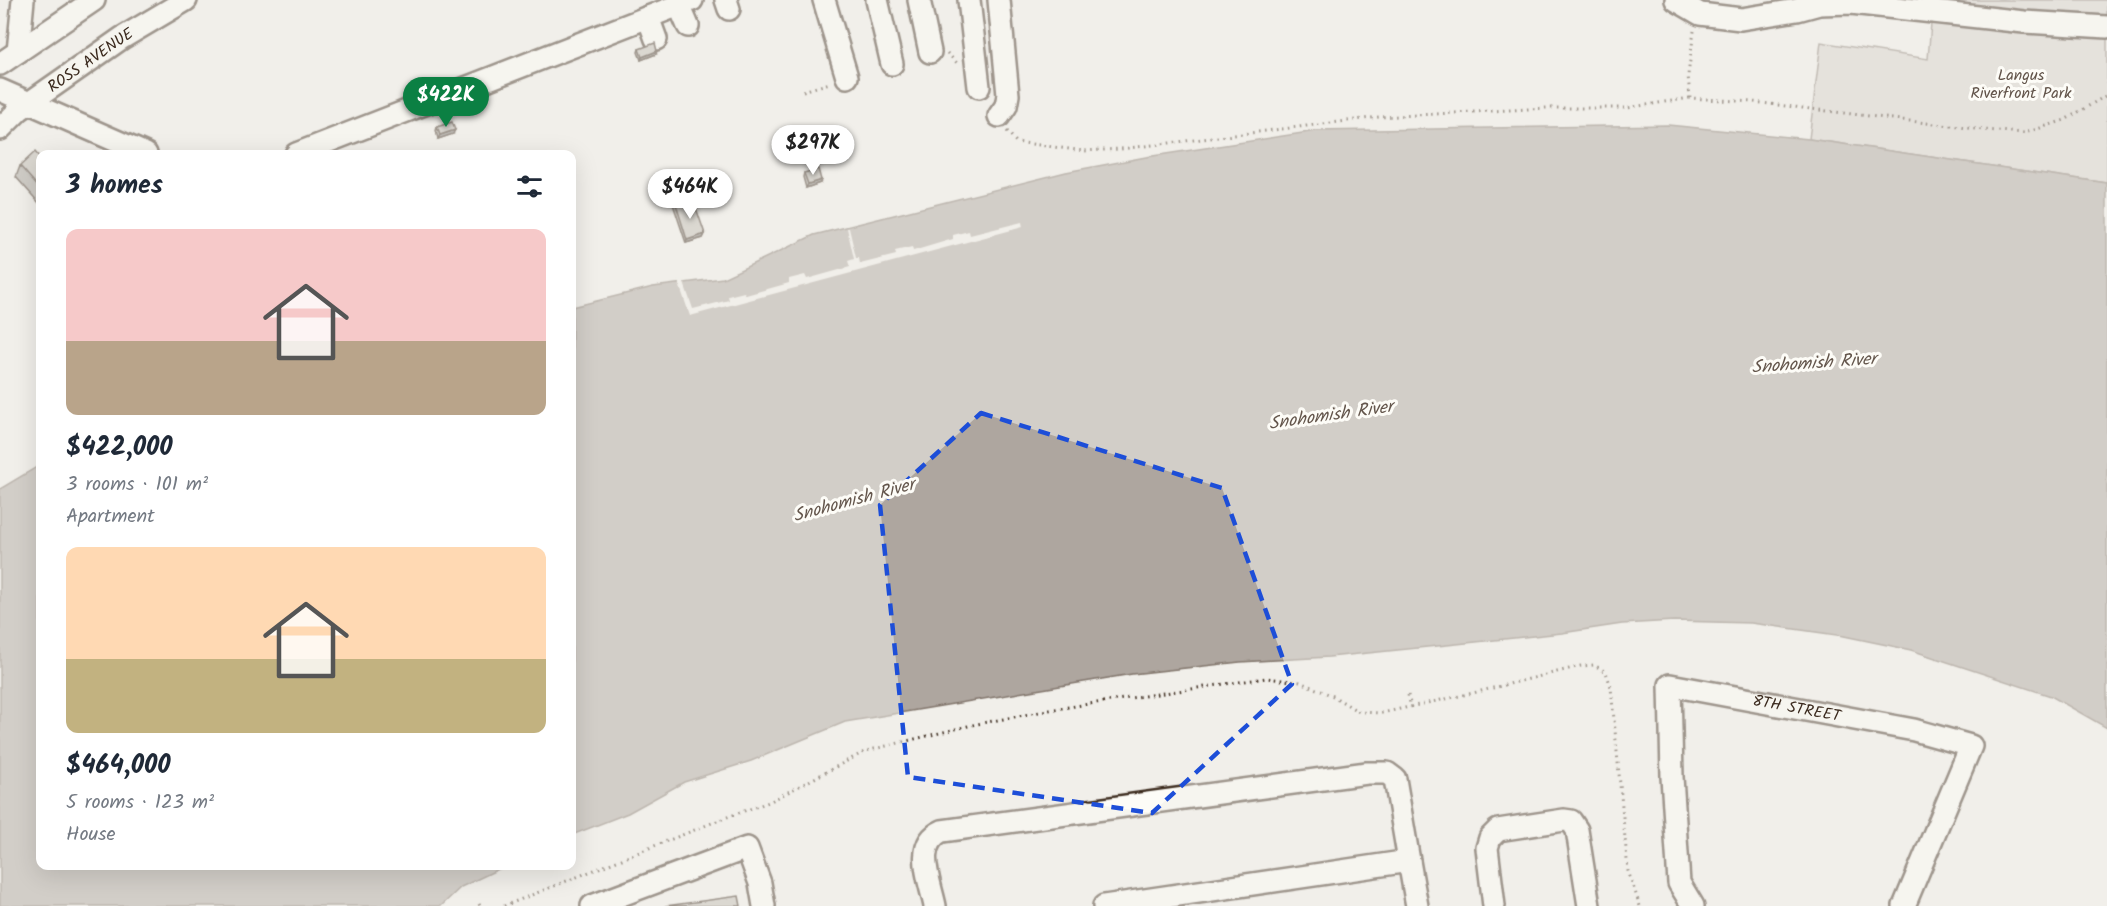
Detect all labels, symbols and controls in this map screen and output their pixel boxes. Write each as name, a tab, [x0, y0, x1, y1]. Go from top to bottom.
street label: ROSS AVENUE	[42, 21, 139, 99]
park label: Langus Riverfront Park	[1970, 63, 2072, 106]
pin: $422K	[404, 77, 488, 128]
text: $422K	[417, 80, 475, 112]
pin: $297K	[771, 125, 855, 176]
text: $297K	[785, 128, 841, 160]
text: 3 homes	[66, 165, 163, 207]
pin: $464K	[648, 169, 732, 220]
icon: filters	[513, 170, 546, 203]
text: $464K	[662, 172, 718, 204]
icon: home	[252, 268, 360, 376]
water label: Snohomish River	[1751, 345, 1881, 383]
water label: Snohomish River	[1267, 392, 1399, 439]
text: $422,000	[66, 427, 173, 469]
text: 3 rooms · 101 m²	[66, 469, 208, 501]
water label: Snohomish River	[790, 470, 922, 531]
text: Apartment	[66, 501, 155, 533]
icon: home	[252, 586, 360, 694]
street label: 8TH STREET	[1751, 688, 1844, 729]
text: $464,000	[66, 745, 171, 787]
text: 5 rooms · 123 m²	[66, 787, 214, 819]
text: House	[66, 819, 116, 851]

